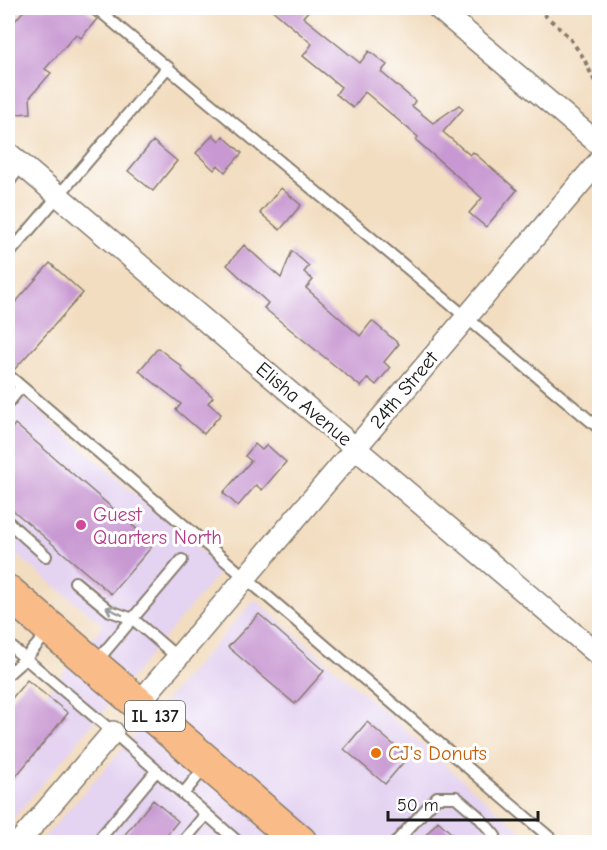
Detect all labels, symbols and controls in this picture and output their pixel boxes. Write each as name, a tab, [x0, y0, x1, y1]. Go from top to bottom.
street label: 24th Street	[365, 346, 444, 433]
street label: Elisha Avenue	[251, 357, 357, 451]
place label: Guest Quarters North	[93, 503, 222, 549]
marker: Guest Quarters North	[74, 518, 88, 532]
one-way arrow	[105, 605, 123, 616]
road number: IL 137	[125, 701, 185, 731]
place label: CJ's Donuts	[388, 742, 487, 765]
marker: CJ's Donuts	[369, 746, 383, 760]
scale bar	[388, 784, 538, 822]
text: 50 m	[397, 795, 439, 816]

